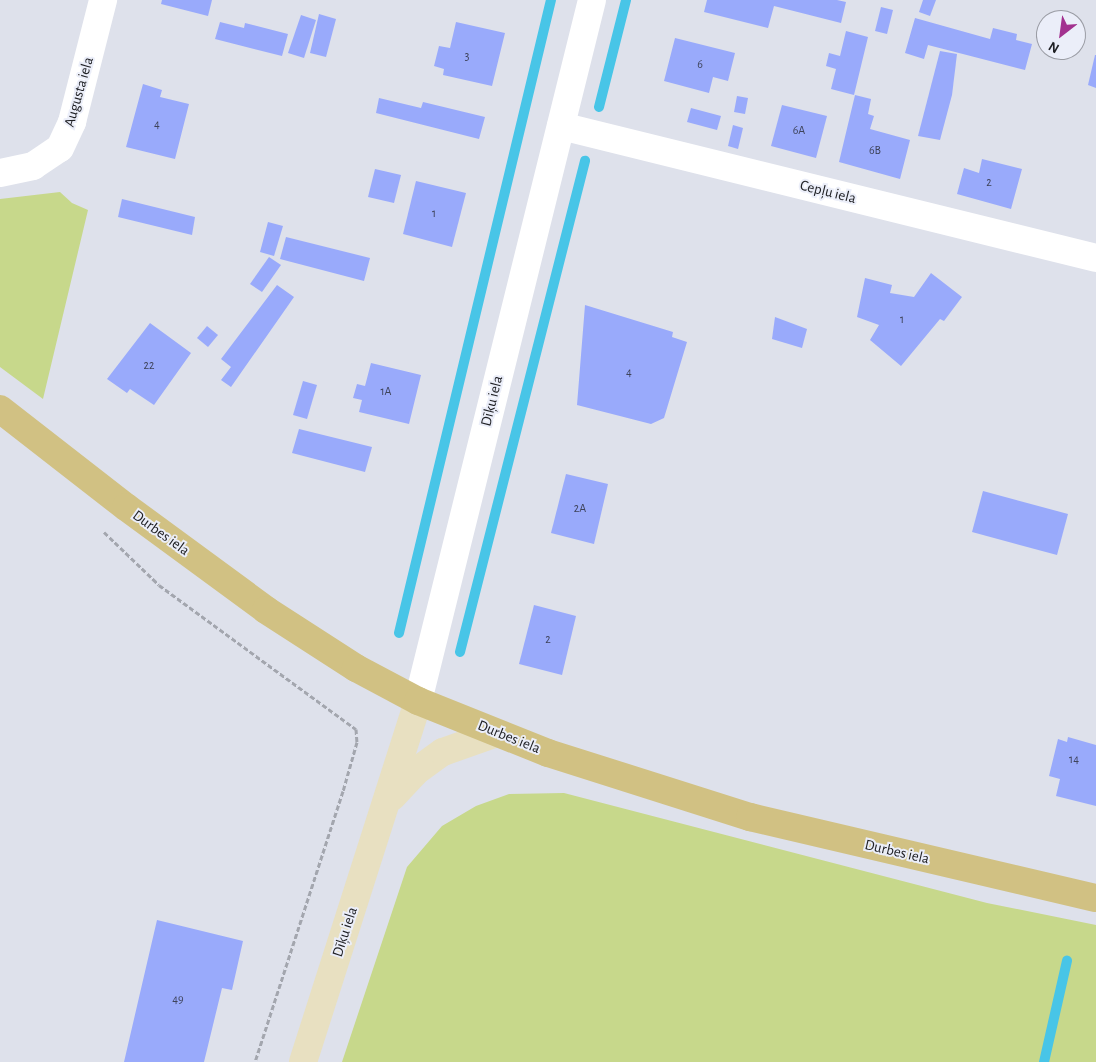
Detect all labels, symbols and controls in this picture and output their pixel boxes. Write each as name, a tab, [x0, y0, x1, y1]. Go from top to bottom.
north arrow	[1036, 10, 1086, 60]
text: N	[1046, 39, 1062, 56]
house number: 3	[465, 50, 469, 64]
street label: Augusta iela	[60, 55, 98, 129]
house number: 6	[697, 58, 703, 72]
house number: 4	[154, 118, 160, 132]
house number: 6A	[793, 124, 805, 138]
house number: 6B	[869, 144, 881, 158]
street label: Cepļu iela	[798, 176, 858, 208]
house number: 2	[986, 176, 992, 190]
house number: 1	[432, 207, 436, 221]
house number: 1	[900, 313, 904, 327]
house number: 22	[144, 359, 154, 373]
house number: 4	[626, 366, 632, 380]
street label: Dīķu iela	[477, 374, 507, 428]
house number: 1A	[380, 385, 392, 399]
house number: 2A	[574, 502, 586, 516]
street label: Durbes iela	[129, 506, 193, 560]
house number: 2	[545, 633, 551, 647]
street label: Durbes iela	[475, 716, 543, 758]
house number: 14	[1069, 753, 1079, 767]
street label: Durbes iela	[863, 836, 931, 868]
street label: Dīķu iela	[328, 905, 362, 959]
house number: 49	[172, 993, 184, 1007]

